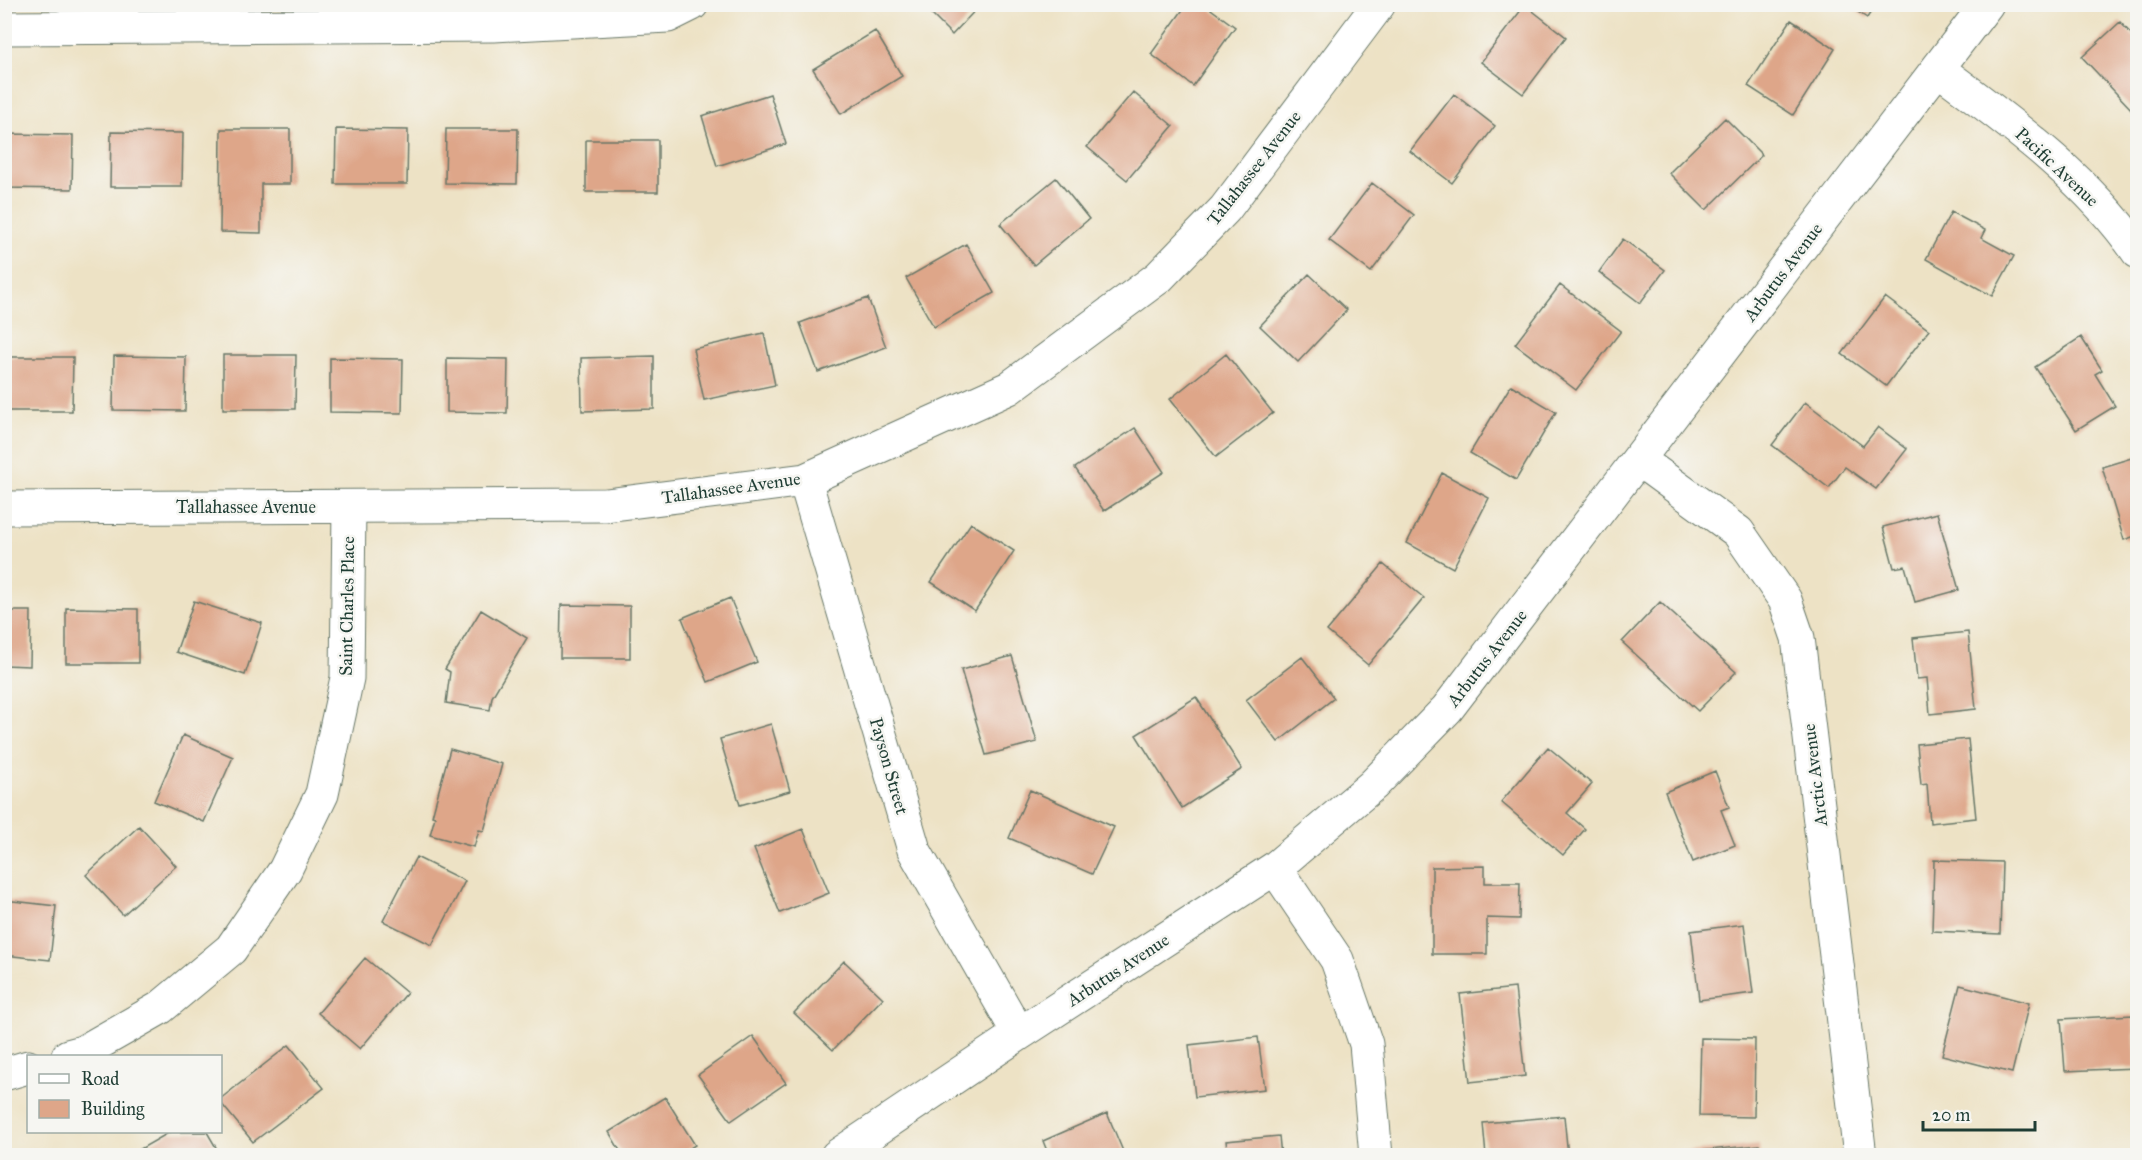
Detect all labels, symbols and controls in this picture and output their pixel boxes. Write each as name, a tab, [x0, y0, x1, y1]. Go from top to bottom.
street label: Tallahassee Avenue	[1202, 106, 1306, 230]
street label: Pacific Avenue	[2011, 123, 2103, 211]
street label: Arbutus Avenue	[1738, 218, 1827, 326]
street label: Tallahassee Avenue	[660, 467, 802, 509]
street label: Tallahassee Avenue	[176, 496, 316, 518]
street label: Saint Charles Place	[335, 536, 359, 676]
street label: Arbutus Avenue	[1442, 605, 1532, 712]
street label: Payson Street	[865, 715, 914, 818]
street label: Arctic Avenue	[1798, 722, 1832, 829]
street label: Arbutus Avenue	[1062, 929, 1173, 1012]
legend	[27, 1055, 222, 1133]
text: Road	[81, 1068, 119, 1090]
scale bar	[1923, 1094, 2036, 1132]
text: Building	[81, 1098, 145, 1121]
text: 20 m	[1932, 1104, 1970, 1126]

